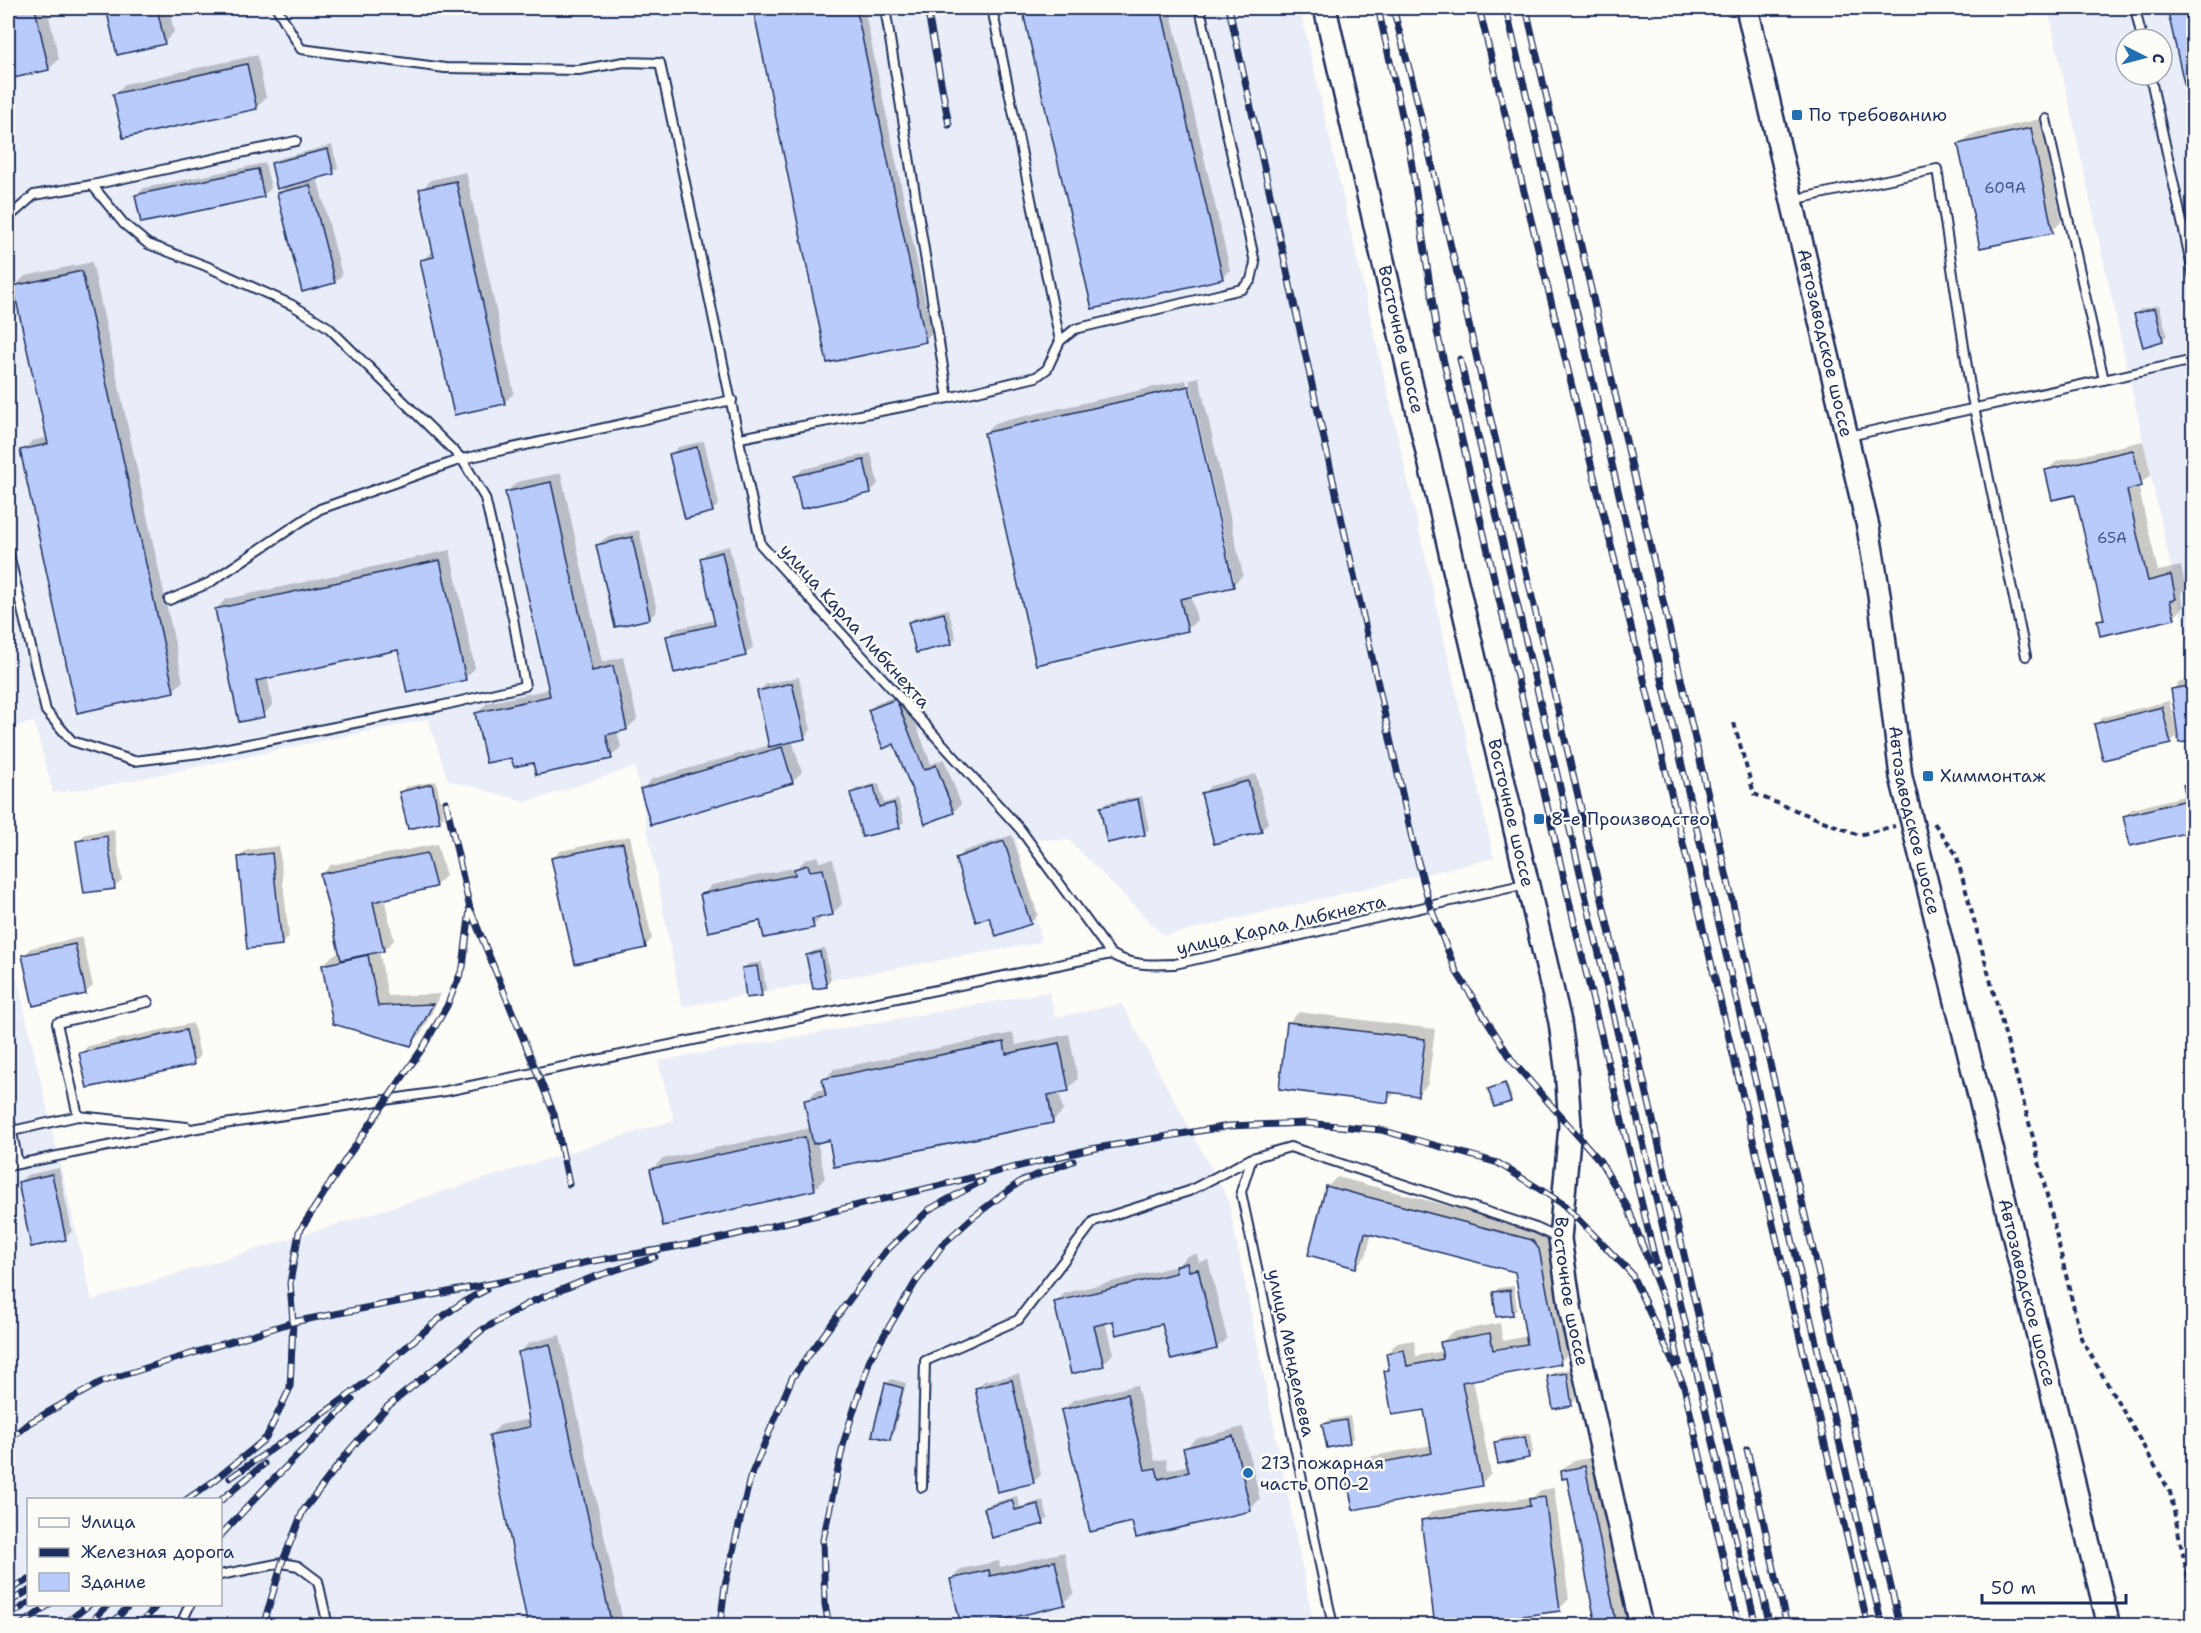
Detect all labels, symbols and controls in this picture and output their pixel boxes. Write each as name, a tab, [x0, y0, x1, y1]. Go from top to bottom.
north arrow	[2114, 27, 2174, 87]
text: С	[2147, 53, 2169, 65]
place label: По требованию	[1809, 103, 1947, 127]
marker: По требованию	[1790, 108, 1804, 122]
house number: 609А	[1984, 178, 2026, 198]
street label: Автозаводское шоссе	[1792, 246, 1859, 440]
street label: Восточное шоссе	[1373, 263, 1430, 416]
house number: 65А	[2097, 528, 2127, 548]
street label: улица Карла Либкнехта	[774, 538, 936, 714]
street label: Автозаводское шоссе	[1883, 724, 1946, 917]
street label: Восточное шоссе	[1482, 736, 1540, 889]
place label: Химмонтаж	[1940, 764, 2046, 788]
marker: Химмонтаж	[1921, 769, 1935, 783]
place label: 8-е Производство	[1551, 807, 1710, 831]
marker: 8-е Производство	[1532, 812, 1546, 826]
street label: улица Карла Либкнехта	[1174, 889, 1388, 961]
street label: Автозаводское шоссе	[1993, 1196, 2062, 1389]
street label: Восточное шоссе	[1548, 1215, 1595, 1368]
street label: улица Менделеева	[1262, 1267, 1320, 1439]
place label: 213 пожарная часть ОПО-2	[1260, 1451, 1384, 1496]
marker: 213 пожарная часть ОПО-2	[1241, 1466, 1255, 1480]
legend	[27, 1498, 222, 1606]
text: Улица	[81, 1510, 135, 1534]
text: Железная дорога	[81, 1540, 234, 1564]
scale bar	[1982, 1567, 2126, 1605]
text: Здание	[81, 1570, 146, 1594]
text: 50 m	[1991, 1576, 2036, 1600]

